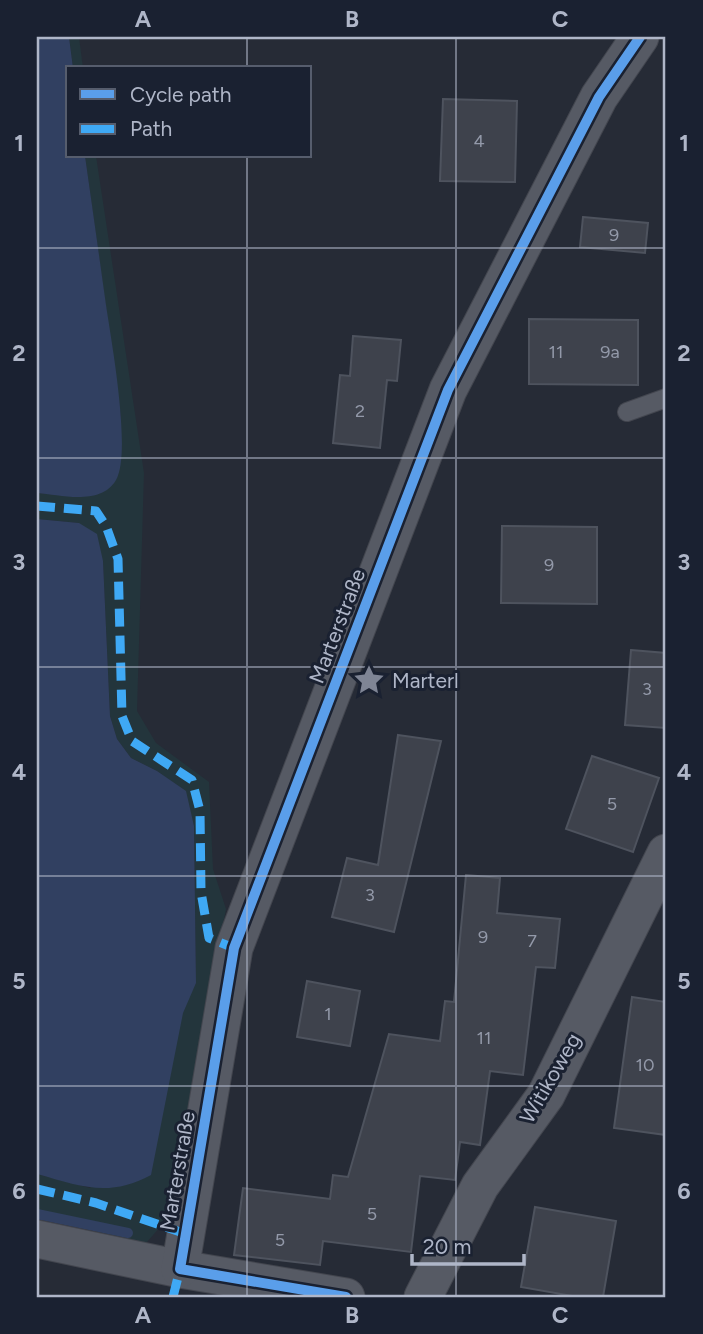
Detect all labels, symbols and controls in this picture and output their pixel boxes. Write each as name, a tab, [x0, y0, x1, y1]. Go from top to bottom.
text: A	[135, 5, 152, 33]
text: B	[345, 5, 359, 33]
text: C	[552, 5, 569, 33]
legend	[66, 66, 312, 158]
text: Cycle path	[130, 82, 231, 107]
text: Path	[130, 116, 172, 141]
text: 1	[14, 129, 24, 157]
text: 1	[679, 129, 689, 157]
house number: 4	[473, 130, 485, 152]
house number: 9	[609, 224, 619, 246]
text: 2	[12, 339, 26, 367]
text: 2	[677, 339, 691, 367]
house number: 11	[549, 341, 563, 363]
house number: 9a	[600, 341, 620, 363]
house number: 2	[355, 400, 365, 422]
text: 3	[13, 548, 25, 576]
text: 3	[678, 548, 690, 576]
house number: 9	[544, 554, 554, 576]
street label: Marterstraße	[304, 565, 370, 687]
place icon: Marterl	[352, 663, 386, 697]
place label: Marterl	[392, 668, 459, 693]
house number: 3	[642, 678, 652, 700]
text: 4	[12, 758, 26, 786]
text: 4	[677, 758, 691, 786]
house number: 5	[607, 793, 617, 815]
house number: 3	[365, 884, 375, 906]
house number: 9	[478, 926, 488, 948]
house number: 7	[527, 930, 537, 952]
text: 5	[12, 967, 26, 995]
text: 5	[677, 967, 691, 995]
house number: 1	[324, 1003, 332, 1025]
house number: 11	[477, 1027, 491, 1049]
street label: Witikoweg	[514, 1029, 586, 1127]
house number: 10	[636, 1054, 654, 1076]
street label: Marterstraße	[154, 1109, 200, 1233]
text: 6	[12, 1177, 26, 1205]
text: 6	[677, 1177, 691, 1205]
house number: 5	[367, 1203, 377, 1225]
scale bar	[412, 1222, 524, 1266]
house number: 5	[275, 1229, 285, 1251]
text: 20 m	[423, 1234, 471, 1259]
text: A	[135, 1301, 152, 1329]
text: B	[345, 1301, 359, 1329]
text: C	[552, 1301, 569, 1329]

